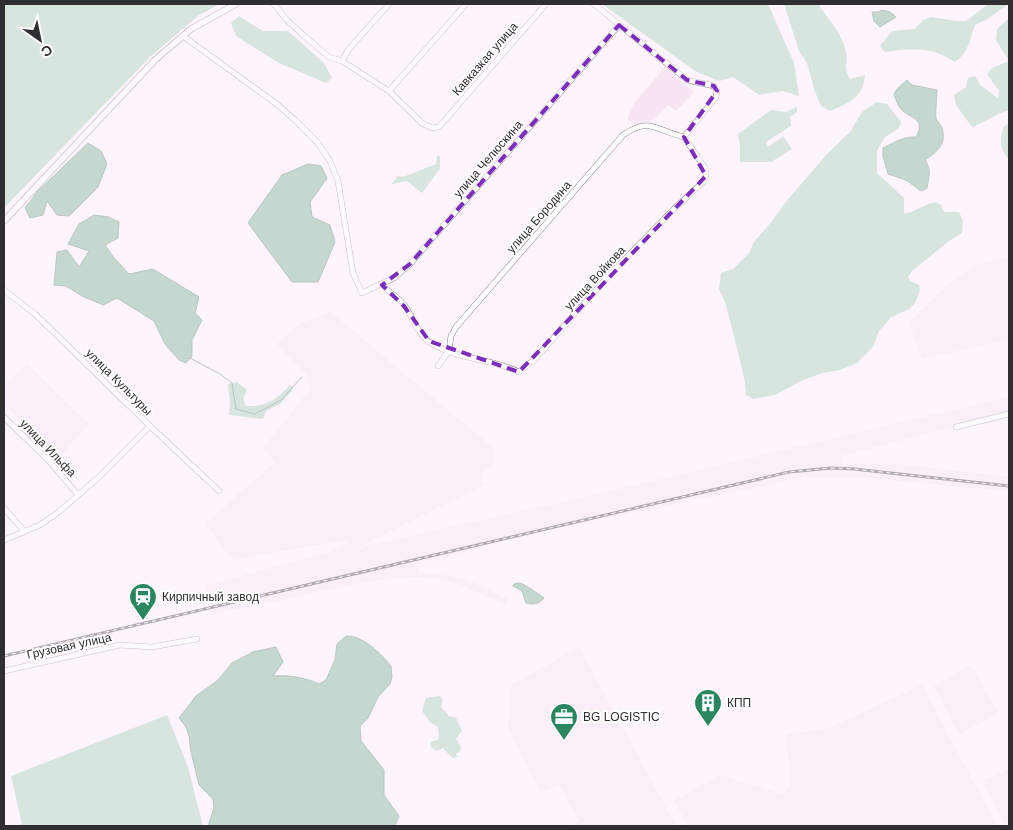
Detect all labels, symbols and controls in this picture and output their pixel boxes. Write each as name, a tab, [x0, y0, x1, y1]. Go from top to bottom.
north arrow	[15, 15, 65, 65]
street label: Кавказкая улица	[449, 19, 521, 99]
text: С	[38, 41, 56, 60]
street label: улица Челюскина	[451, 117, 526, 201]
street label: улица Бородина	[504, 178, 574, 256]
street label: улица Войкова	[562, 243, 629, 313]
street label: улица Культуры	[83, 346, 155, 418]
street label: улица Ильфа	[17, 416, 79, 480]
station icon: Кирпичный завод	[128, 582, 158, 621]
place label: Кирпичный завод	[162, 590, 259, 604]
street label: Грузовая улица	[25, 630, 113, 662]
building icon: КПП	[693, 688, 723, 727]
place label: КПП	[727, 696, 751, 710]
office icon: BG LOGISTIC	[549, 702, 579, 741]
place label: BG LOGISTIC	[583, 710, 660, 724]

